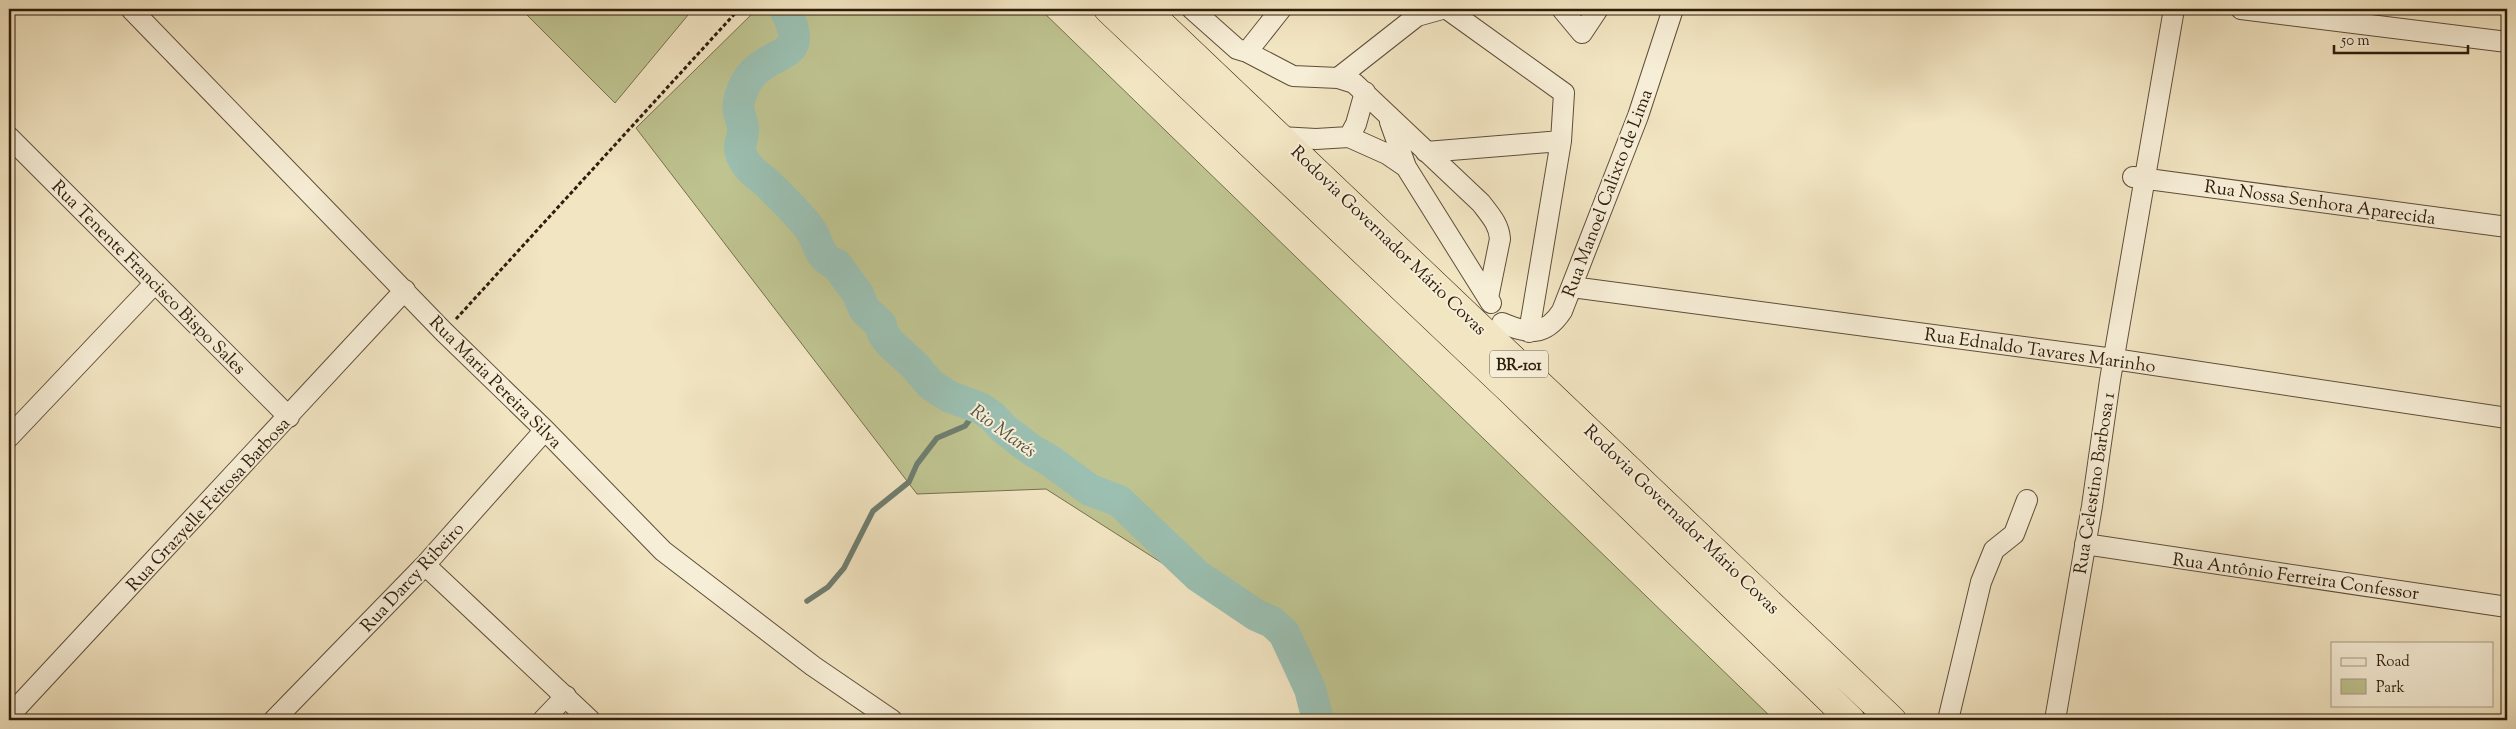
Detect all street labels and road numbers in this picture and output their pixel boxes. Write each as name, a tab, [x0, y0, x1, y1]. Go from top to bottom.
street label: Rua Manoel Calixto de Lima	[1557, 86, 1661, 301]
street label: Rodovia Governador Mário Covas	[1284, 141, 1491, 342]
street label: Rua Tenente Francisco Bispo Sales	[44, 175, 251, 382]
street label: Rua Nossa Senhora Aparecida	[2202, 175, 2437, 233]
street label: Rua Maria Pereira Silva	[422, 311, 567, 456]
street label: Rua Ednaldo Tavares Marinho	[1922, 323, 2157, 381]
road number: BR-101	[1490, 350, 1548, 378]
street label: Rua Celestino Barbosa 1	[2069, 390, 2123, 576]
street label: Rua Grazyelle Feitosa Barbosa	[122, 412, 297, 598]
street label: Rodovia Governador Mário Covas	[1577, 420, 1784, 621]
street label: Rua Darcy Ribeiro	[356, 517, 472, 639]
street label: Rua Antônio Ferreira Confessor	[2171, 548, 2421, 608]

